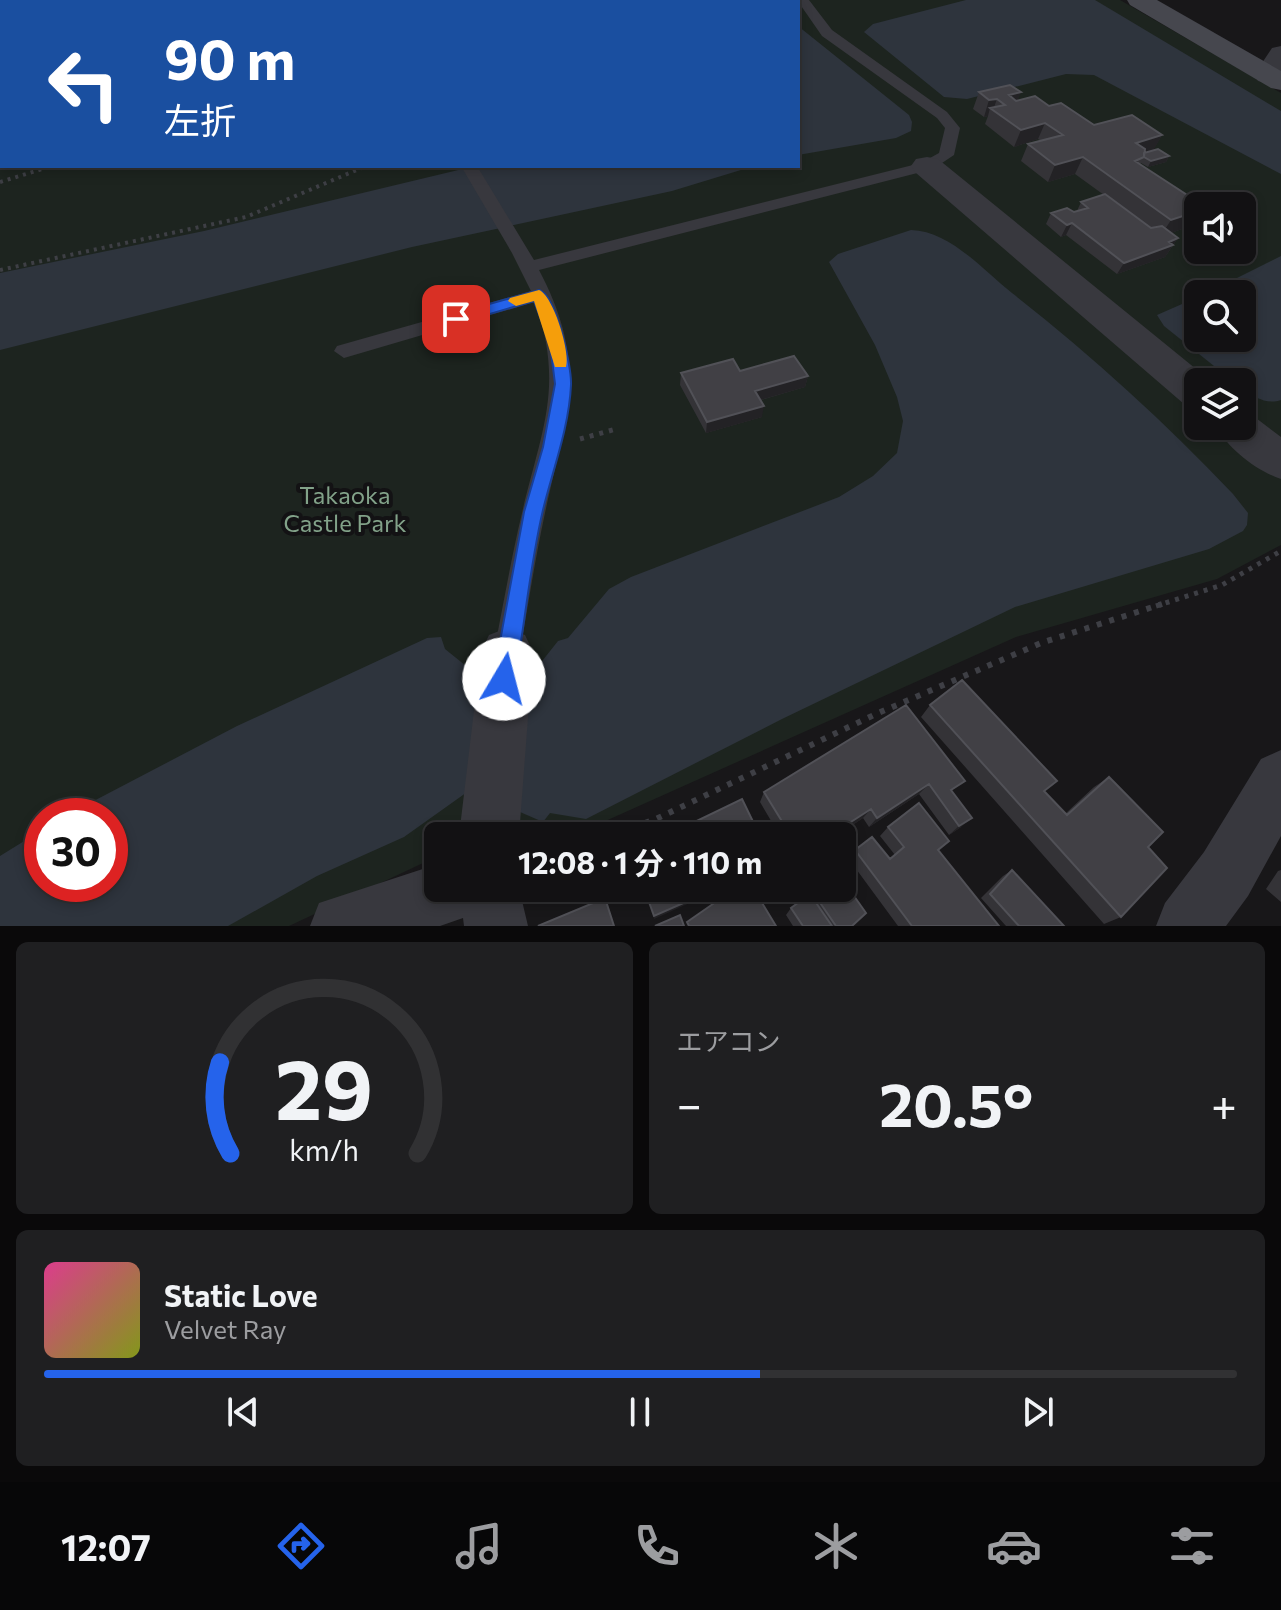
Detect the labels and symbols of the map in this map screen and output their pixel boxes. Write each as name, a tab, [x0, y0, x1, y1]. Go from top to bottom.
pin	[422, 285, 490, 353]
park label: Takaoka Castle Park	[283, 480, 407, 537]
position arrow	[462, 637, 546, 721]
speed limit sign: 30	[24, 798, 128, 902]

